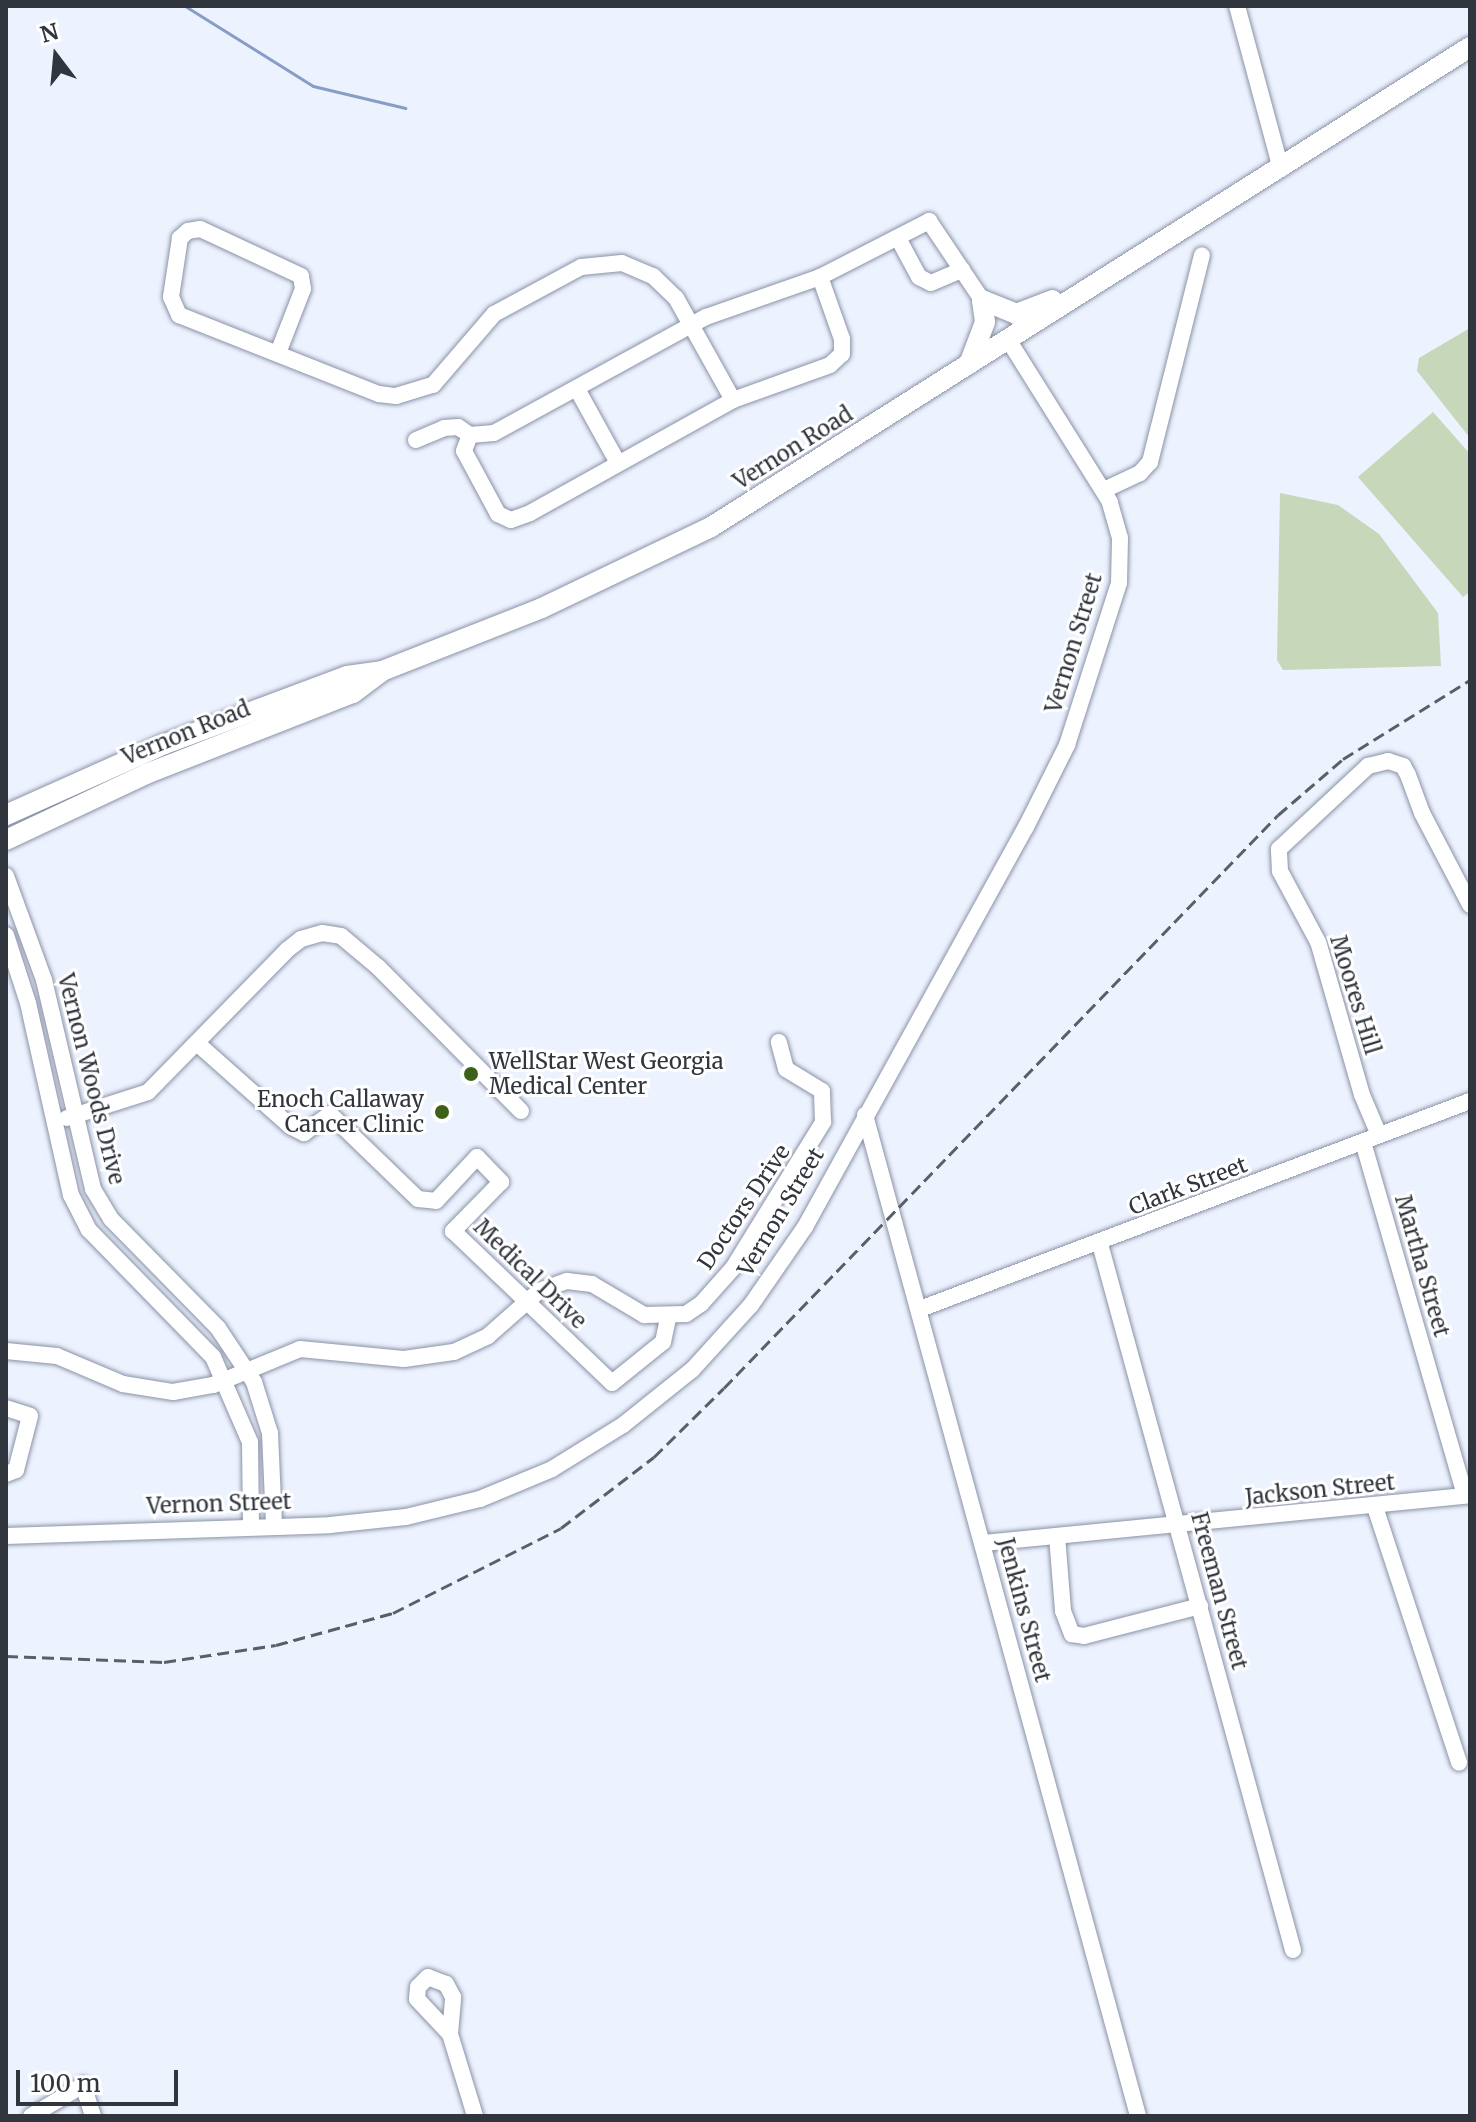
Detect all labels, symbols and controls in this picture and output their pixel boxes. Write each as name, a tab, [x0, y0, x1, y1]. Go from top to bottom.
north arrow	[16, 16, 96, 96]
text: N	[37, 17, 62, 49]
street label: Vernon Road	[729, 401, 857, 495]
street label: Vernon Street	[1040, 570, 1108, 716]
street label: Vernon Road	[118, 695, 254, 771]
street label: Moores Hill	[1324, 932, 1386, 1058]
street label: Vernon Woods Drive	[52, 971, 130, 1187]
place label: WellStar West Georgia Medical Center	[489, 1048, 724, 1100]
marker: WellStar West Georgia Medical Center	[460, 1063, 482, 1085]
place label: Enoch Callaway Cancer Clinic	[257, 1086, 424, 1138]
marker: Enoch Callaway Cancer Clinic	[431, 1101, 453, 1123]
street label: Doctors Drive	[692, 1139, 796, 1275]
street label: Vernon Street	[732, 1143, 830, 1281]
street label: Clark Street	[1125, 1151, 1251, 1221]
street label: Martha Street	[1389, 1192, 1455, 1340]
street label: Medical Drive	[468, 1214, 592, 1334]
street label: Jackson Street	[1244, 1469, 1396, 1511]
street label: Vernon Street	[146, 1488, 292, 1520]
street label: Freeman Street	[1185, 1509, 1253, 1673]
street label: Jenkins Street	[992, 1535, 1056, 1685]
scale bar	[20, 2054, 182, 2104]
text: 100 m	[30, 2068, 100, 2099]

